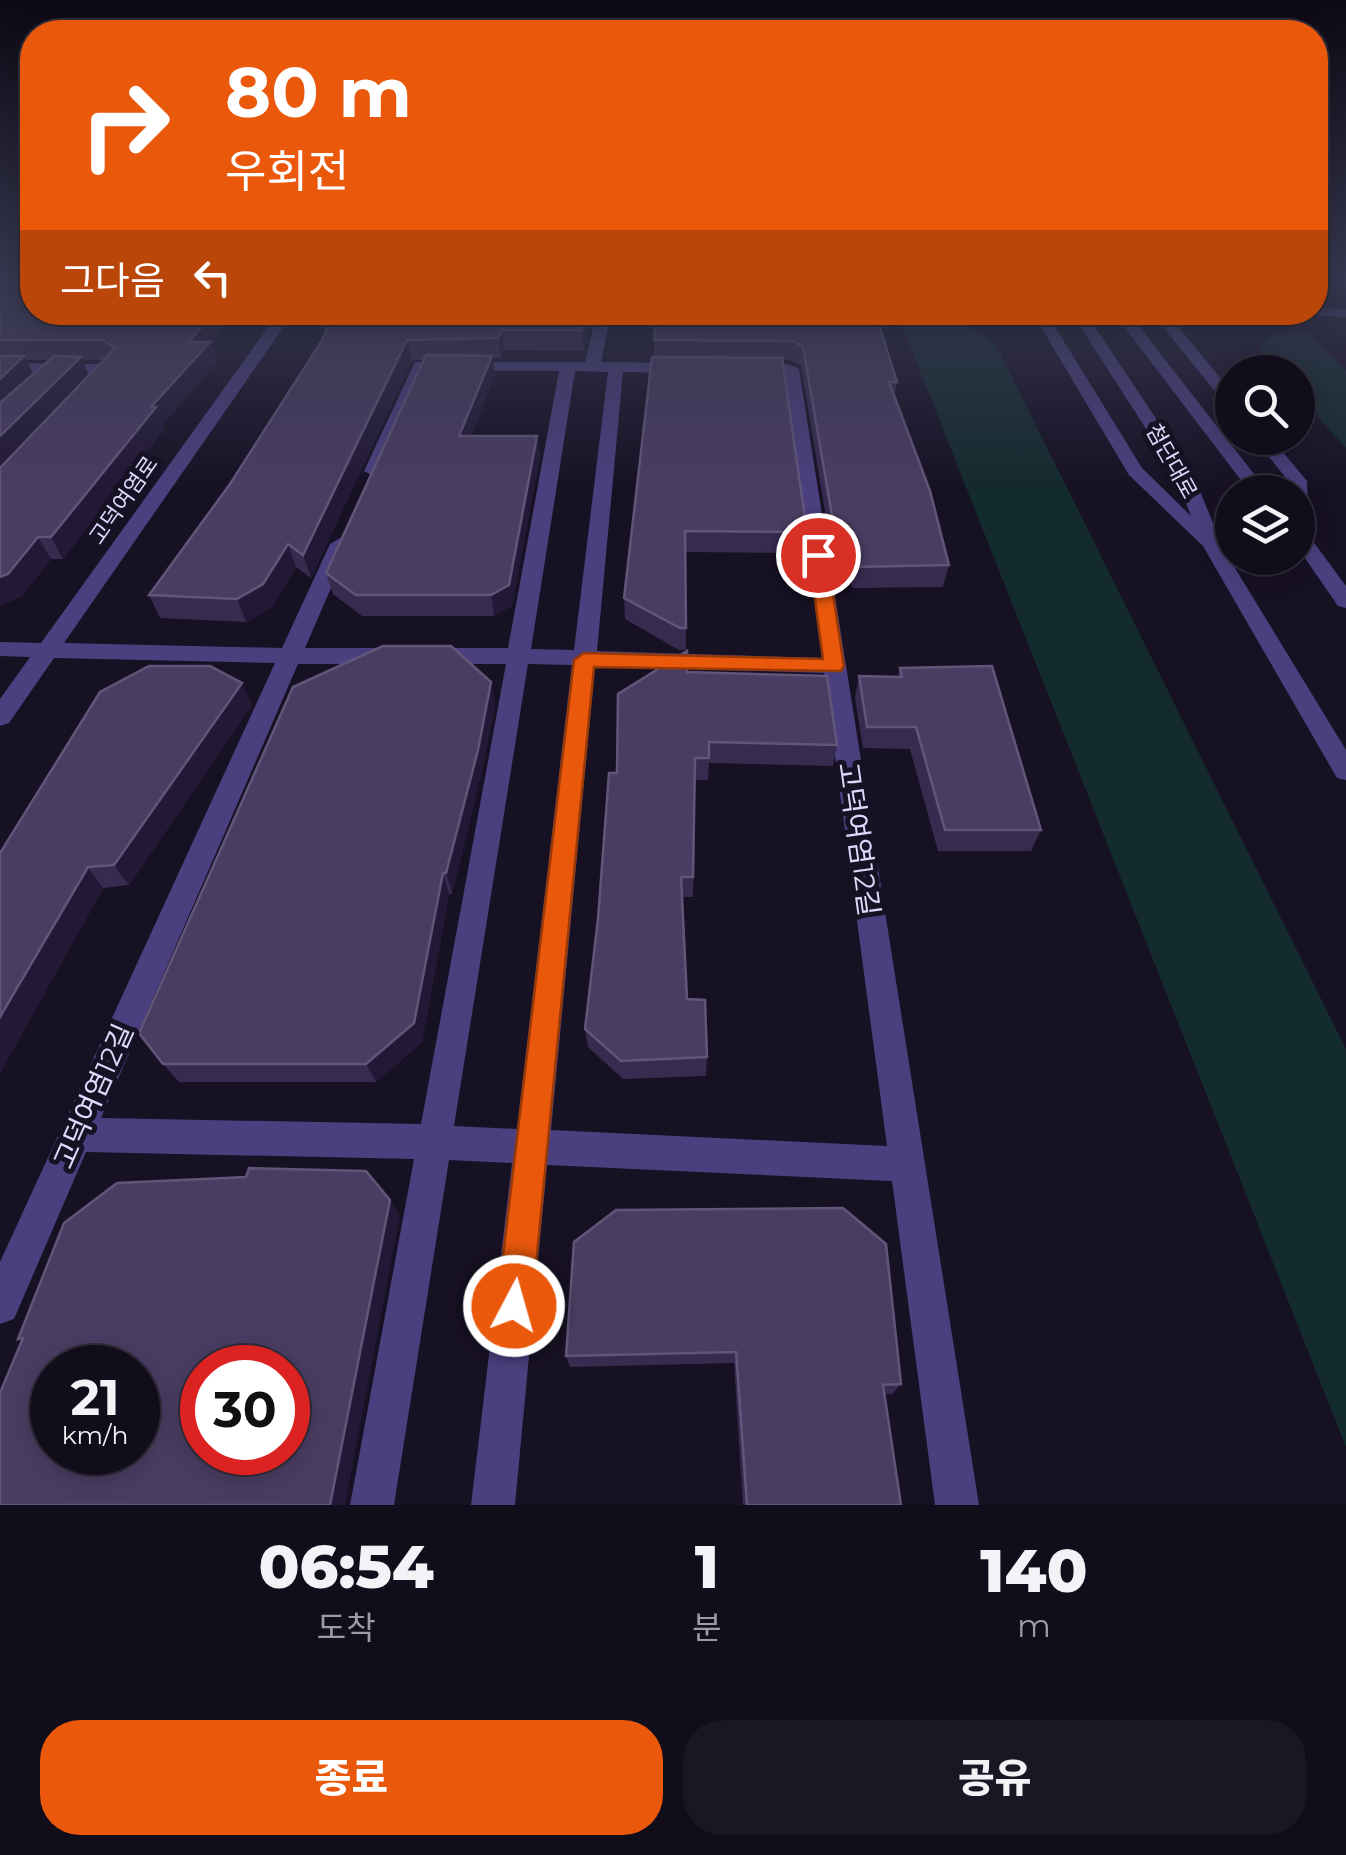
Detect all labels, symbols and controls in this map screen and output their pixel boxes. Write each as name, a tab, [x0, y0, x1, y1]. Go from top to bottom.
text: 80 m	[225, 49, 412, 135]
icon: right	[60, 60, 190, 190]
text: 우회전	[225, 143, 349, 198]
icon: left	[185, 250, 240, 305]
text: 그다음	[60, 257, 165, 304]
map controls	[1215, 355, 1315, 575]
button: search	[1215, 355, 1315, 455]
street label: 첨단대로	[1140, 419, 1203, 503]
street label: 고덕여염로	[83, 451, 163, 549]
button: layers	[1215, 475, 1315, 575]
pin	[776, 513, 861, 598]
icon: arrive	[791, 528, 846, 583]
street label: 고덕여염12길	[831, 760, 887, 918]
street label: 고덕여염12길	[46, 1018, 140, 1174]
position arrow	[462, 1254, 566, 1358]
speed limit sign: 30	[180, 1345, 310, 1475]
text: 21	[70, 1367, 120, 1428]
text: km/h	[62, 1420, 128, 1450]
text: 06:54	[258, 1530, 434, 1603]
text: 1	[695, 1530, 719, 1603]
text: 140	[980, 1534, 1088, 1607]
text: m	[1017, 1606, 1051, 1645]
text: 도착	[317, 1608, 376, 1647]
text: 분	[692, 1608, 722, 1647]
button: 종료	[40, 1720, 663, 1835]
button: 공유	[683, 1720, 1306, 1835]

